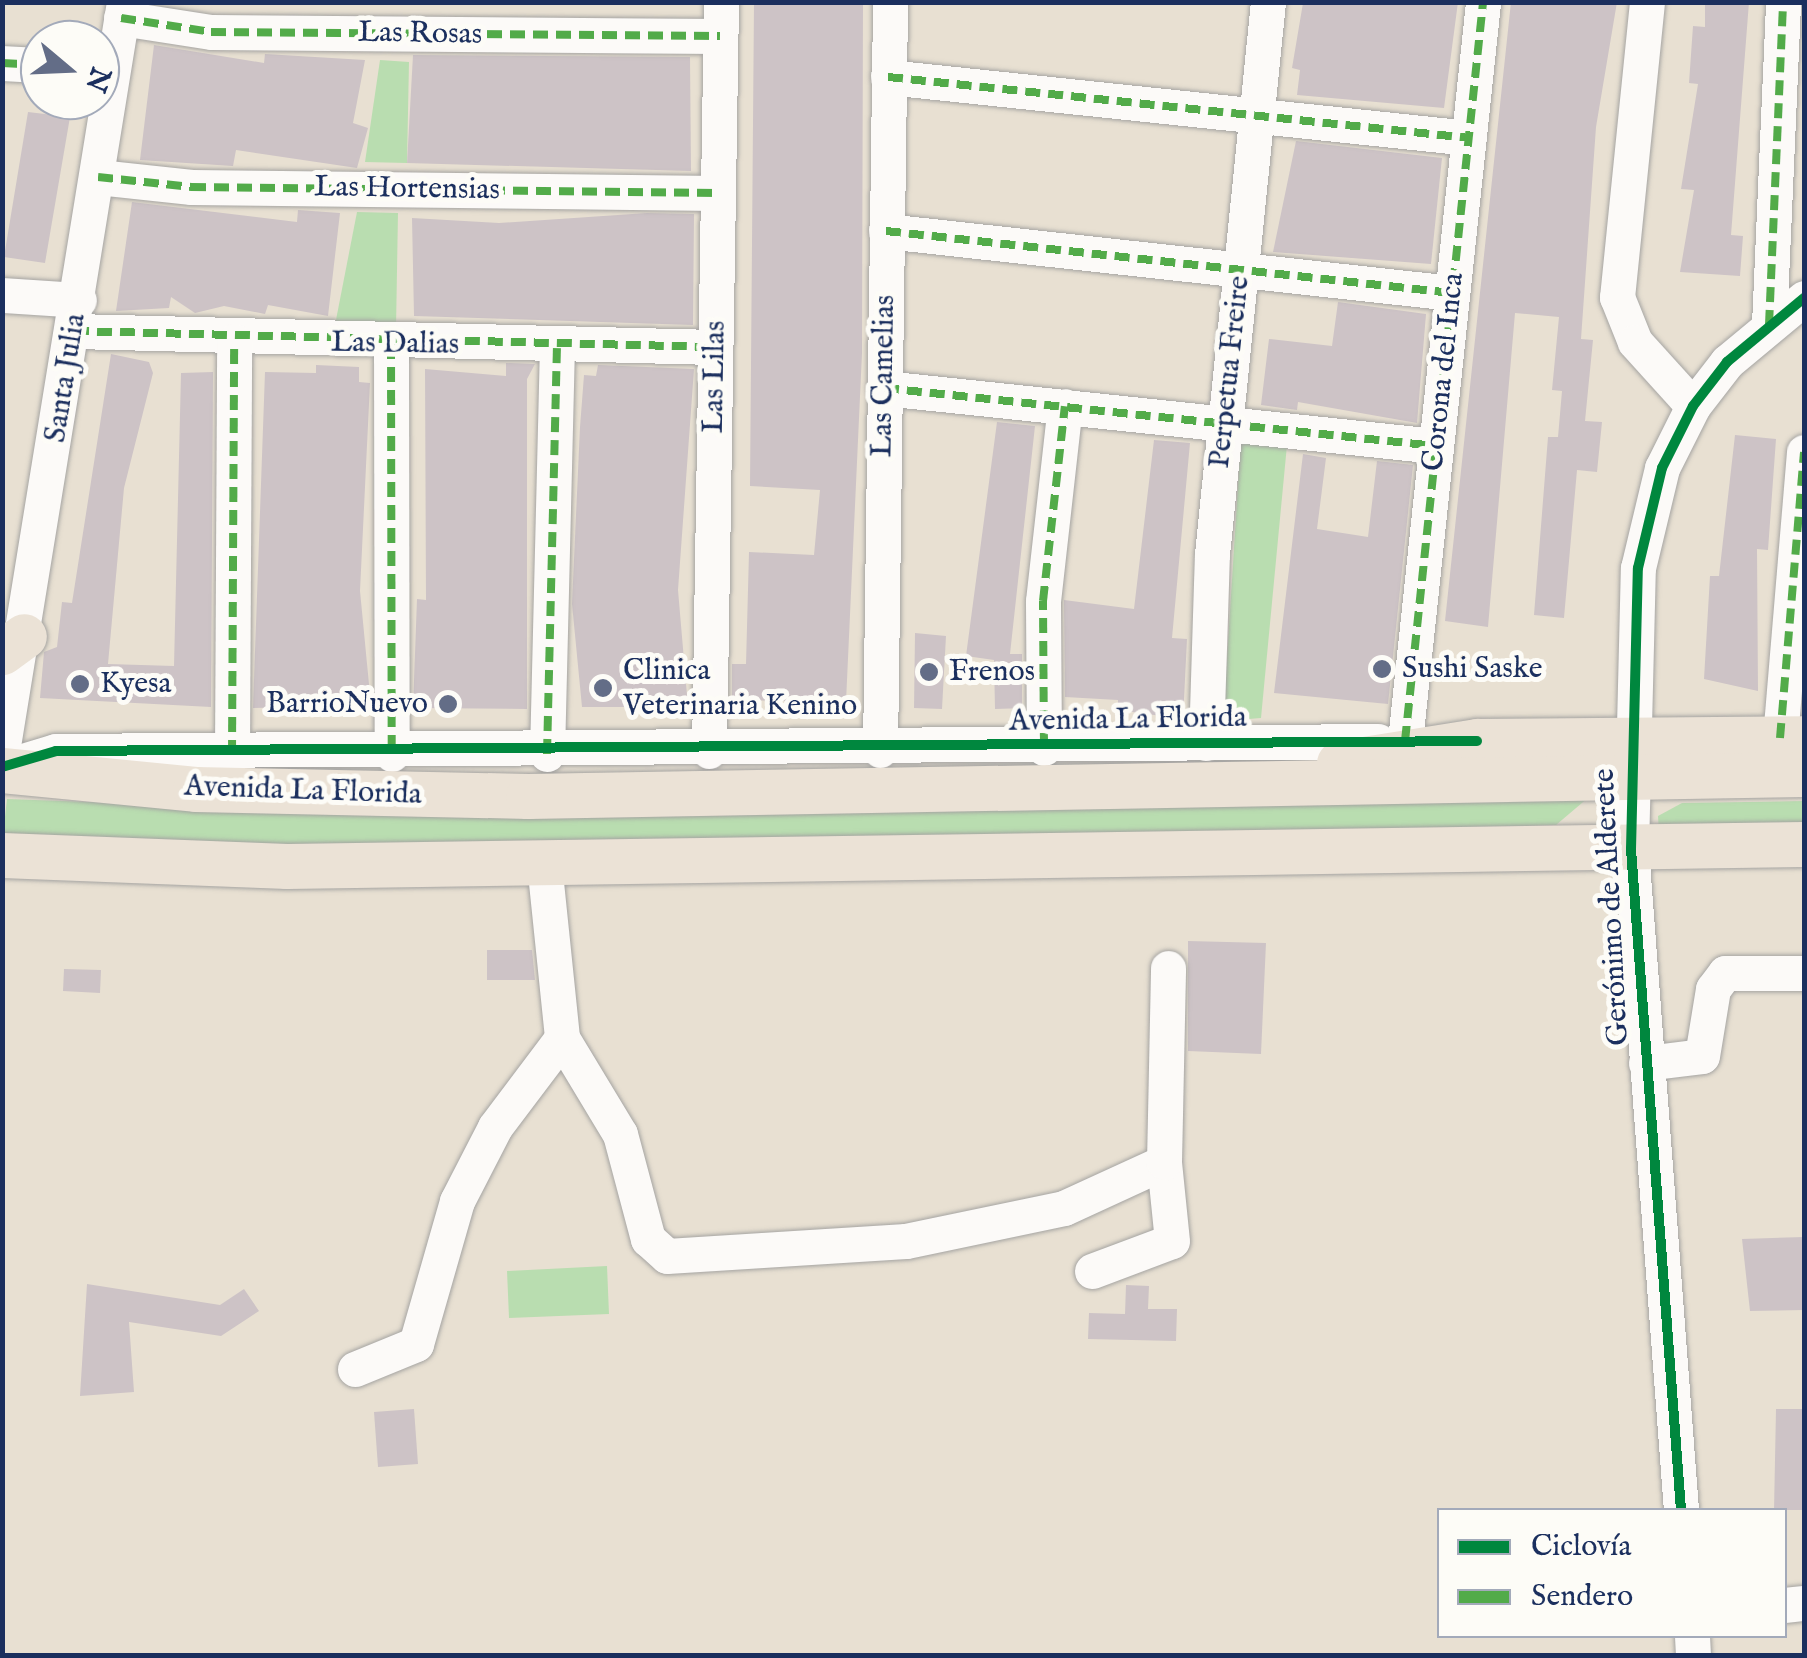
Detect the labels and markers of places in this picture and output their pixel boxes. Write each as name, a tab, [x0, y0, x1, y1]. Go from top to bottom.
place label: Sushi Saske	[1402, 651, 1543, 687]
place label: Clinica Veterinaria Kenino	[623, 653, 857, 724]
place label: Frenos	[949, 654, 1035, 690]
marker: Sushi Saske	[1371, 658, 1393, 680]
marker: Frenos	[918, 661, 940, 683]
place label: Kyesa	[100, 666, 171, 702]
marker: Kyesa	[69, 673, 91, 695]
marker: Clinica Veterinaria Kenino	[592, 677, 614, 699]
place label: BarrioNuevo	[266, 686, 428, 722]
marker: BarrioNuevo	[437, 693, 459, 715]

